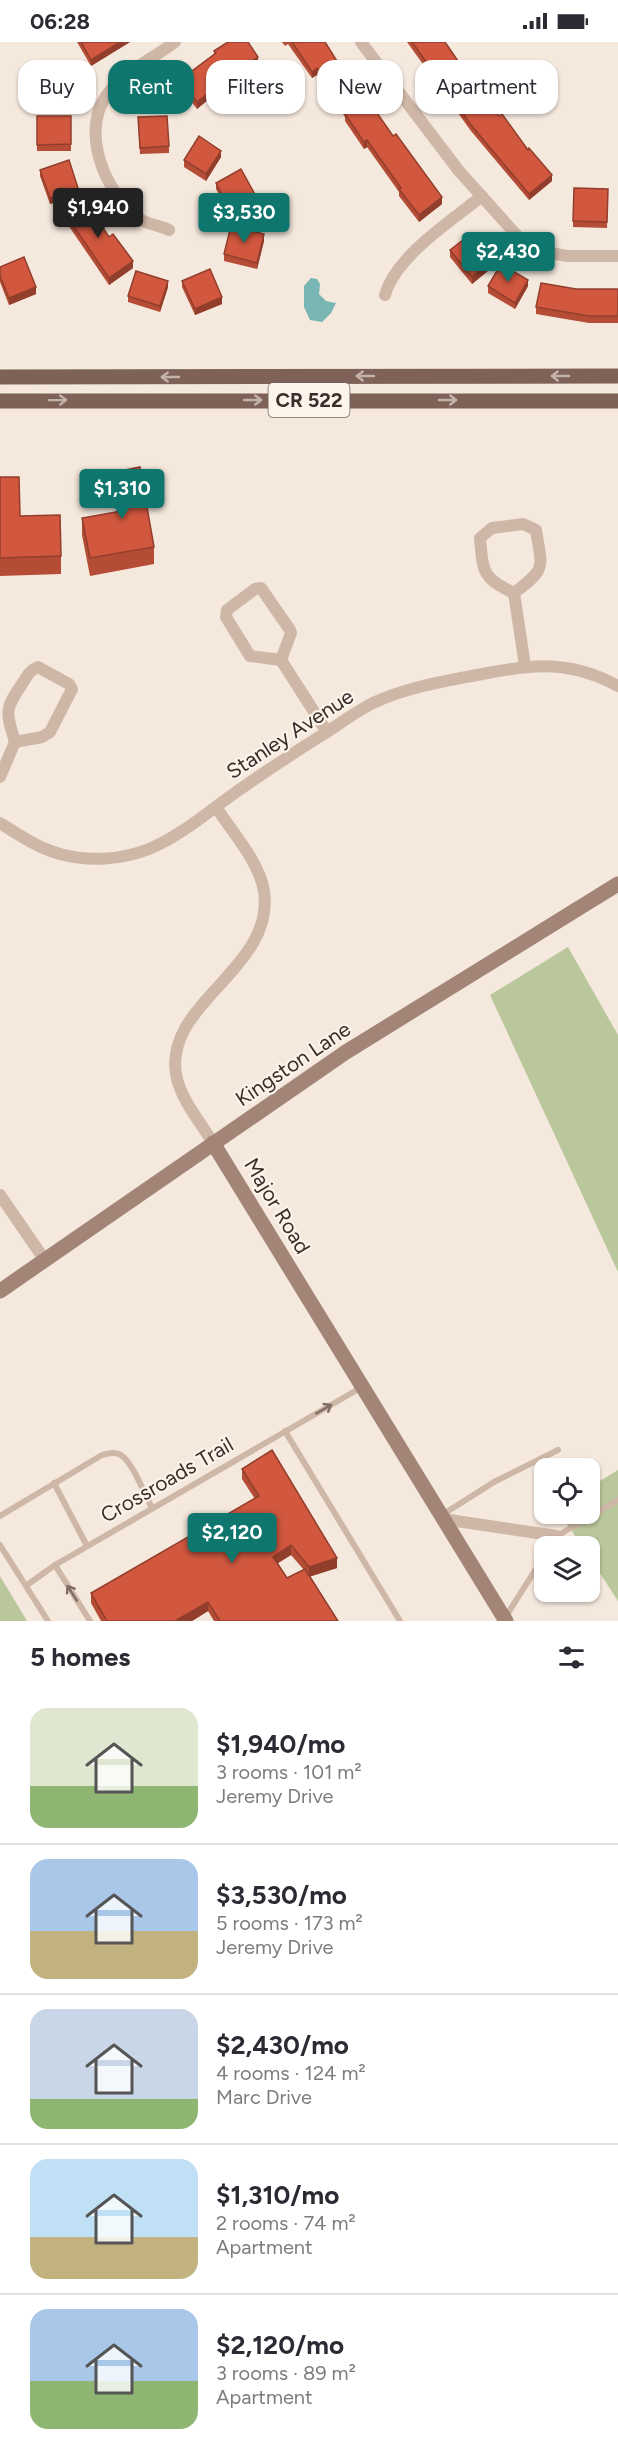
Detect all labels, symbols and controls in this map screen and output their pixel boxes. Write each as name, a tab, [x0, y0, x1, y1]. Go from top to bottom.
text: 06:28	[30, 8, 90, 35]
chip: Buy	[18, 60, 96, 114]
chip: Rent	[108, 60, 194, 114]
chip: Filters	[206, 60, 305, 114]
chip: New	[317, 60, 403, 114]
chip: Apartment	[415, 60, 558, 114]
pin: $1,940	[49, 188, 147, 239]
pin: $3,530	[195, 193, 293, 244]
text: $1,940	[67, 195, 129, 219]
text: $3,530	[212, 200, 276, 224]
pin: $2,430	[459, 232, 557, 283]
text: $2,430	[476, 239, 540, 263]
one-way arrow	[355, 370, 375, 382]
one-way arrow	[550, 370, 570, 382]
one-way arrow	[160, 371, 180, 383]
road number: CR 522	[268, 383, 350, 417]
one-way arrow	[48, 394, 68, 406]
one-way arrow	[243, 394, 263, 406]
one-way arrow	[438, 394, 458, 406]
pin: $1,310	[73, 469, 171, 520]
text: $1,310	[93, 476, 151, 500]
street label: Stanley Avenue	[222, 683, 358, 784]
street label: Kingston Lane	[230, 1016, 355, 1111]
street label: Major Road	[239, 1153, 316, 1258]
one-way arrow	[315, 1403, 332, 1415]
street label: Crossroads Trail	[96, 1431, 238, 1528]
map controls	[534, 1458, 600, 1602]
button: locate	[534, 1458, 600, 1524]
pin: $2,120	[183, 1513, 281, 1564]
text: $2,120	[202, 1520, 262, 1544]
button: layers	[534, 1536, 600, 1602]
one-way arrow	[66, 1585, 78, 1602]
text: 5 homes	[30, 1641, 130, 1673]
icon: filters	[555, 1641, 588, 1674]
text: $1,940/mo	[216, 1728, 345, 1760]
icon: home	[78, 1732, 150, 1804]
text: 3 rooms · 101 m²	[216, 1760, 362, 1784]
text: Jeremy Drive	[216, 1784, 333, 1808]
text: $3,530/mo	[216, 1879, 347, 1911]
icon: home	[78, 1883, 150, 1955]
text: 5 rooms · 173 m²	[216, 1911, 363, 1935]
text: Jeremy Drive	[216, 1935, 333, 1959]
text: $2,430/mo	[216, 2029, 349, 2061]
icon: home	[78, 2033, 150, 2105]
text: 4 rooms · 124 m²	[216, 2061, 366, 2085]
text: Marc Drive	[216, 2085, 312, 2109]
text: $1,310/mo	[216, 2179, 339, 2211]
icon: home	[78, 2183, 150, 2255]
text: 2 rooms · 74 m²	[216, 2211, 356, 2235]
text: Apartment	[216, 2235, 313, 2259]
text: $2,120/mo	[216, 2329, 344, 2361]
icon: home	[78, 2333, 150, 2405]
text: 3 rooms · 89 m²	[216, 2361, 356, 2385]
text: Apartment	[216, 2385, 313, 2409]

